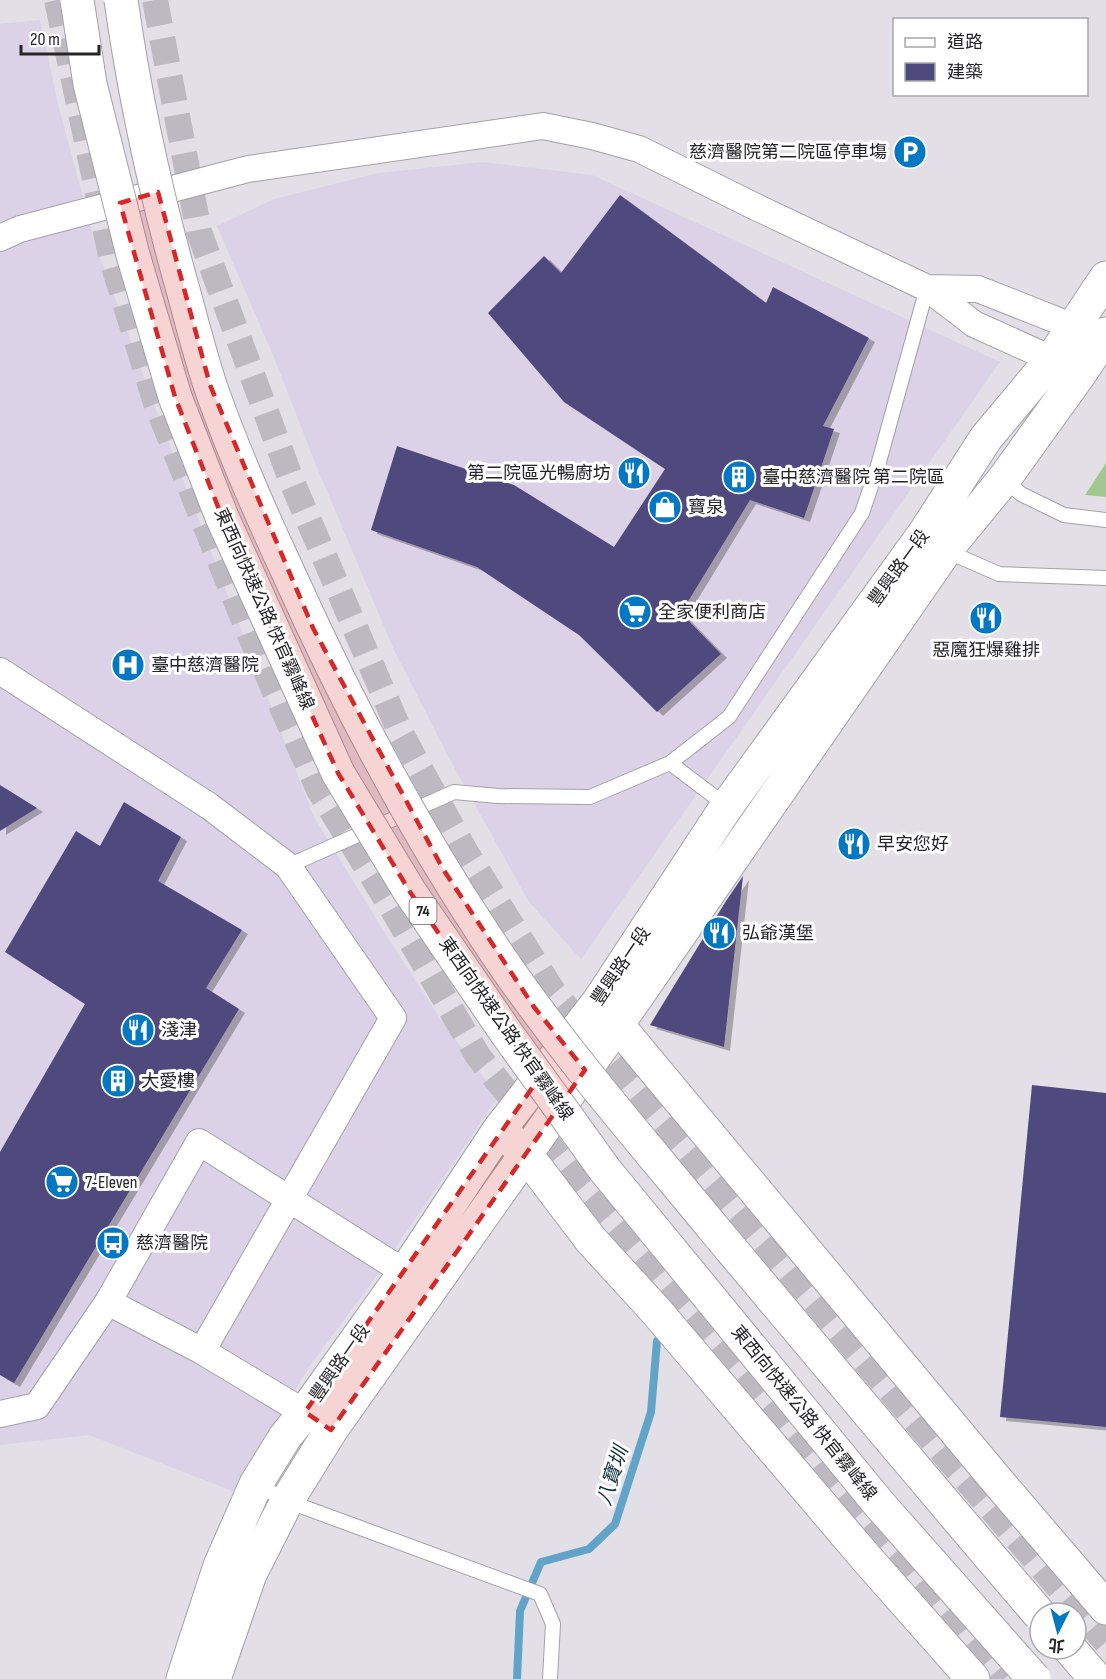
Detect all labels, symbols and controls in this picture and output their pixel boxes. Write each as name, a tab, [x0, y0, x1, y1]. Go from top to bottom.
scale bar	[21, 18, 99, 56]
legend	[893, 18, 1088, 96]
text: 20 m	[30, 29, 60, 50]
text: 道路	[947, 32, 983, 53]
text: 建築	[947, 62, 983, 83]
parking icon: 慈濟醫院第二院區停車塲	[892, 134, 928, 170]
place label: 慈濟醫院第二院區停車塲	[689, 142, 887, 163]
restaurant icon: 第二院區光暢廚坊	[616, 455, 652, 491]
building icon: 臺中慈濟醫院 第二院區	[721, 459, 757, 495]
place label: 第二院區光暢廚坊	[467, 463, 611, 484]
place label: 臺中慈濟醫院 第二院區	[762, 467, 945, 488]
shop icon: 寶泉	[647, 489, 683, 525]
place label: 寶泉	[688, 497, 724, 518]
street label: 東西向快速公路 快官霧峰線	[210, 505, 318, 713]
street label: 豐興路一段	[864, 525, 934, 611]
supermarket icon: 全家便利商店	[617, 594, 653, 630]
restaurant icon: 惡魔狂爆雞排	[968, 600, 1004, 636]
place label: 全家便利商店	[658, 602, 766, 623]
place label: 惡魔狂爆雞排	[932, 640, 1040, 661]
hospital icon: 臺中慈濟醫院	[110, 647, 146, 683]
place label: 臺中慈濟醫院	[151, 655, 259, 676]
restaurant icon: 早安您好	[836, 826, 872, 862]
place label: 早安您好	[877, 834, 949, 855]
road number: 74	[410, 898, 436, 924]
restaurant icon: 弘爺漢堡	[701, 915, 737, 951]
street label: 豐興路一段	[587, 923, 655, 1009]
place label: 弘爺漢堡	[742, 923, 814, 944]
street label: 東西向快速公路 快官霧峰線	[435, 933, 577, 1125]
restaurant icon: 淺津	[120, 1012, 156, 1048]
place label: 淺津	[161, 1020, 197, 1041]
building icon: 大愛樓	[100, 1063, 136, 1099]
place label: 大愛樓	[141, 1071, 195, 1092]
supermarket icon: 7-Eleven	[44, 1164, 80, 1200]
place label: 7-Eleven	[85, 1172, 138, 1193]
bus stop icon: 慈濟醫院	[95, 1225, 131, 1261]
place label: 慈濟醫院	[136, 1233, 208, 1254]
street label: 豐興路一段	[306, 1320, 374, 1406]
street label: 東西向快速公路 快官霧峰線	[727, 1321, 881, 1505]
water label: 八寶圳	[592, 1441, 635, 1508]
north arrow	[1028, 1601, 1088, 1661]
text: 北	[1048, 1634, 1066, 1655]

